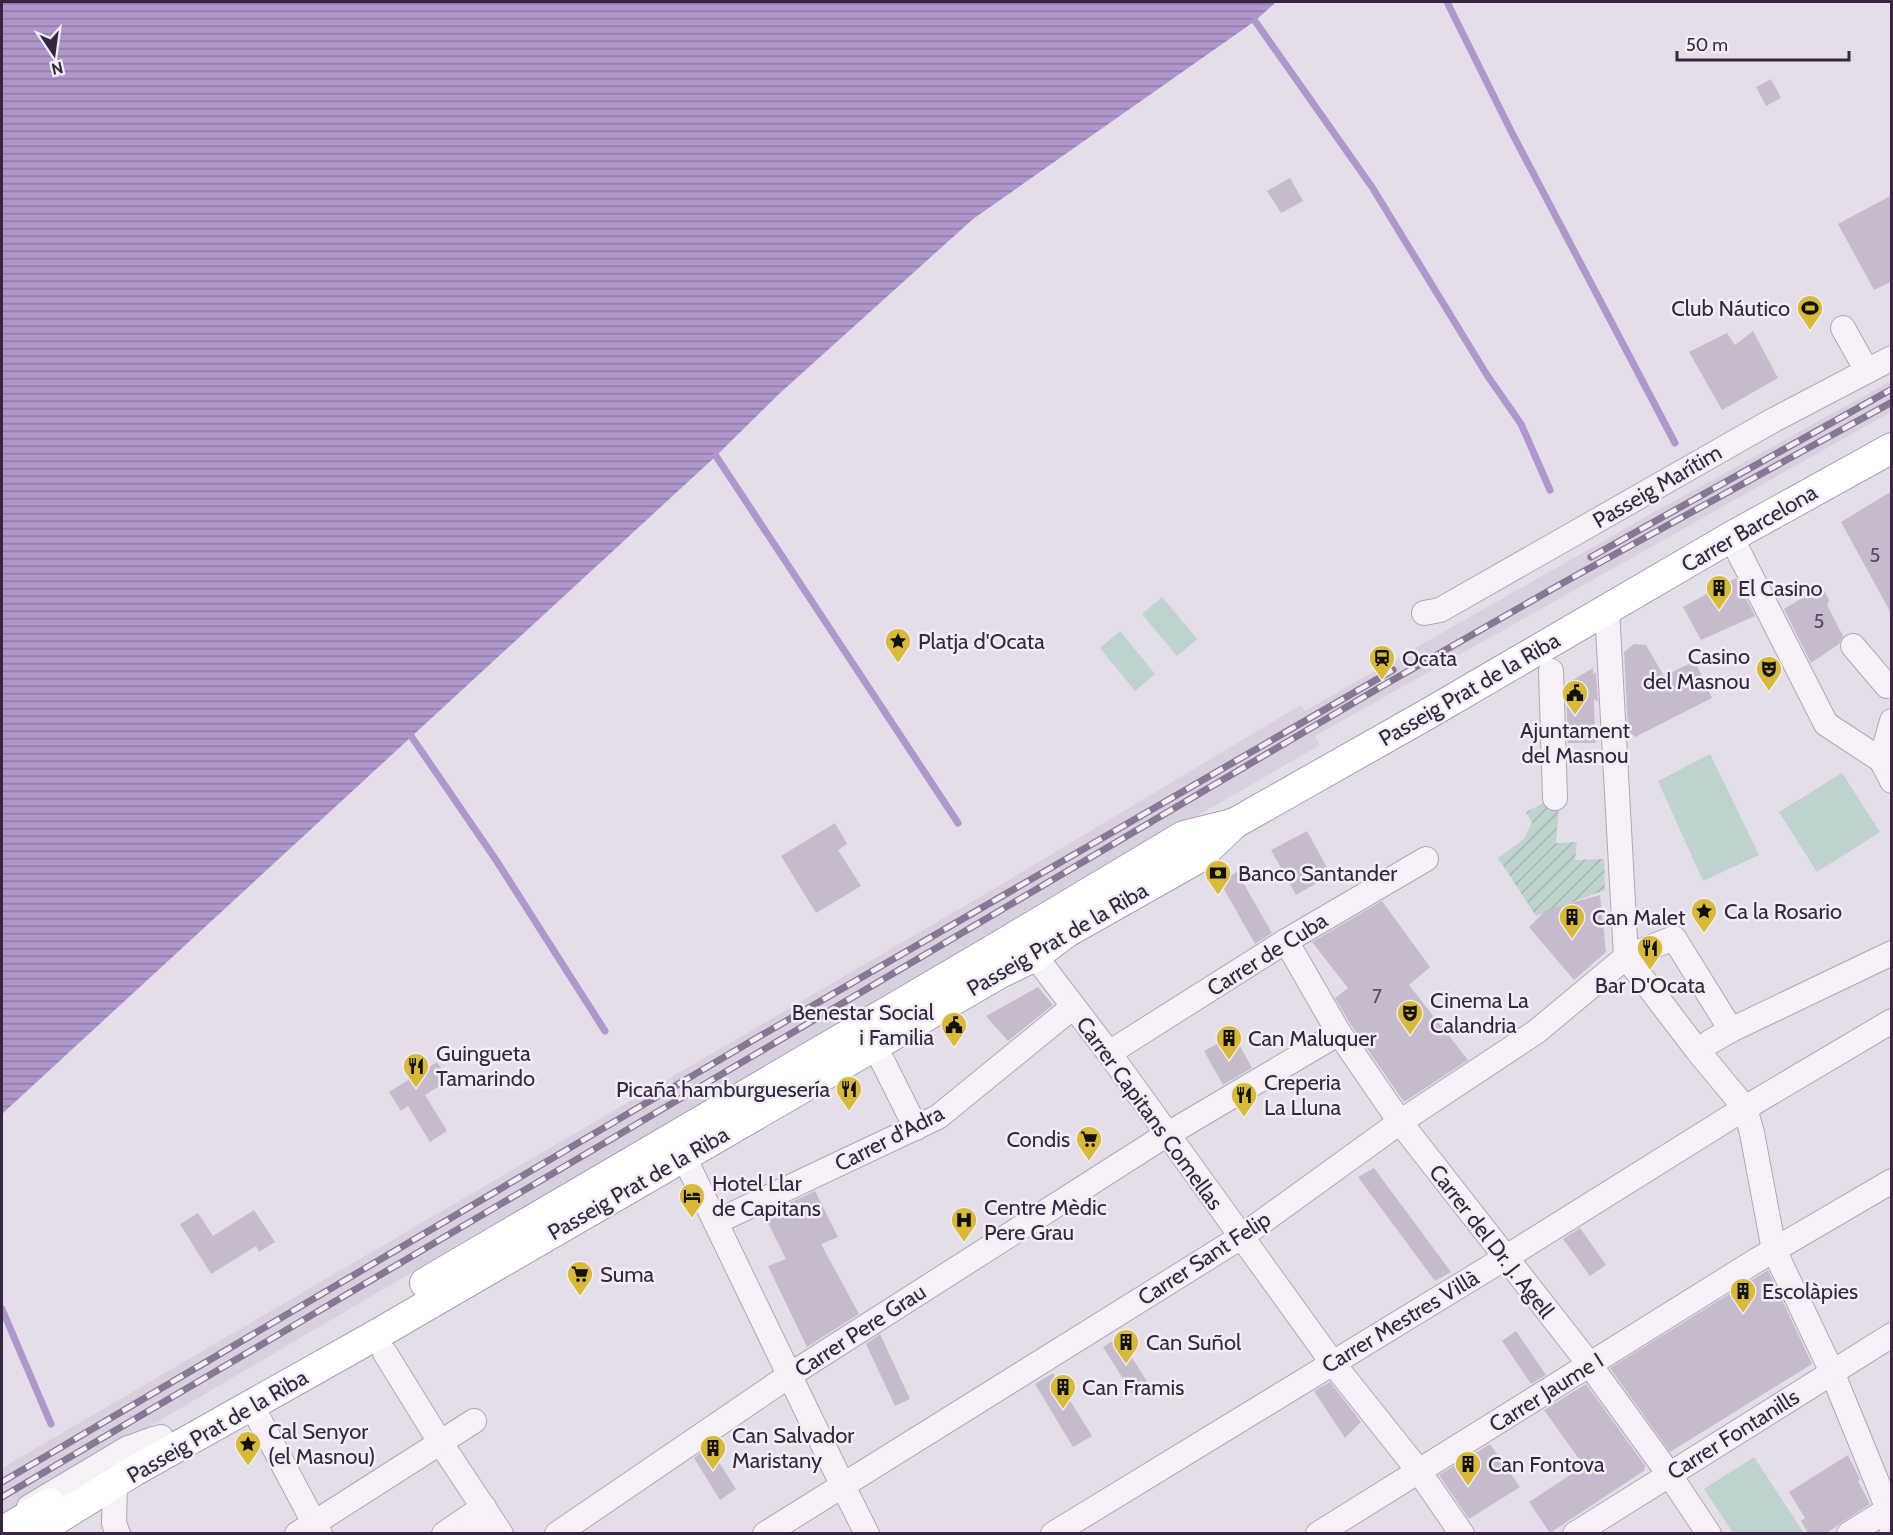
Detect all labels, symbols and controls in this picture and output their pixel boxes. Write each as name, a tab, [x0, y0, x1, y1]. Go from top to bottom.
north arrow	[24, 24, 84, 84]
scale bar	[1677, 24, 1850, 62]
text: 50 m	[1686, 34, 1728, 56]
text: N	[50, 58, 65, 79]
sports icon: Club Náutico	[1795, 293, 1825, 331]
place label: Club Náutico	[1671, 295, 1790, 322]
street label: Passeig Marítim	[1588, 439, 1726, 534]
street label: Carrer Barcelona	[1677, 478, 1822, 578]
house number: 5	[1870, 543, 1880, 567]
building icon: El Casino	[1704, 573, 1734, 611]
place label: El Casino	[1738, 575, 1823, 602]
house number: 5	[1814, 609, 1824, 633]
place icon: Platja d'Ocata	[883, 626, 913, 664]
street label: Passeig Prat de la Riba	[1374, 626, 1565, 752]
place label: Platja d'Ocata	[918, 628, 1045, 655]
station icon: Ocata	[1367, 643, 1397, 681]
place label: Casino del Masnou	[1643, 643, 1750, 695]
place label: Ocata	[1402, 645, 1458, 672]
theatre icon: Casino del Masnou	[1754, 654, 1784, 692]
public building icon: Ajuntament del Masnou	[1560, 678, 1590, 716]
place label: Ajuntament del Masnou	[1520, 717, 1631, 769]
bank icon: Banco Santander	[1203, 858, 1233, 896]
place label: Banco Santander	[1238, 860, 1397, 887]
street label: Passeig Prat de la Riba	[962, 876, 1153, 1002]
place icon: Ca la Rosario	[1689, 896, 1719, 934]
place label: Ca la Rosario	[1724, 898, 1842, 925]
building icon: Can Malet	[1557, 902, 1587, 940]
place label: Can Malet	[1592, 904, 1686, 931]
street label: Carrer de Cuba	[1202, 906, 1333, 1002]
restaurant icon: Bar D'Ocata	[1635, 933, 1665, 971]
place label: Bar D'Ocata	[1595, 972, 1706, 999]
house number: 7	[1372, 984, 1382, 1008]
place label: Cinema La Calandria	[1430, 987, 1529, 1039]
theatre icon: Cinema La Calandria	[1395, 998, 1425, 1036]
place label: Benestar Social i Familia	[792, 999, 935, 1051]
public building icon: Benestar Social i Familia	[939, 1010, 969, 1048]
street label: Carrer Capitans Comellas	[1070, 1011, 1229, 1215]
building icon: Can Maluquer	[1214, 1023, 1244, 1061]
place label: Can Maluquer	[1248, 1025, 1376, 1052]
place label: Guingueta Tamarindo	[436, 1040, 535, 1092]
restaurant icon: Guingueta Tamarindo	[401, 1051, 431, 1089]
place label: Creperia La Lluna	[1264, 1069, 1342, 1121]
restaurant icon: Picaña hamburguesería	[834, 1074, 864, 1112]
place label: Picaña hamburguesería	[616, 1076, 830, 1103]
restaurant icon: Creperia La Lluna	[1229, 1080, 1259, 1118]
street label: Carrer d'Adra	[830, 1099, 949, 1177]
street label: Passeig Prat de la Riba	[543, 1120, 734, 1246]
supermarket icon: Condis	[1074, 1124, 1104, 1162]
place label: Condis	[1006, 1126, 1070, 1153]
street label: Carrer del Dr. J. Agell	[1423, 1159, 1560, 1324]
place label: Hotel Llar de Capitans	[712, 1170, 821, 1222]
hotel icon: Hotel Llar de Capitans	[677, 1181, 707, 1219]
place label: Centre Mèdic Pere Grau	[984, 1194, 1107, 1246]
hospital icon: Centre Mèdic Pere Grau	[949, 1205, 979, 1243]
street label: Carrer Sant Felip	[1133, 1206, 1276, 1311]
supermarket icon: Suma	[565, 1259, 595, 1297]
place label: Suma	[600, 1261, 655, 1288]
street label: Carrer Mestres Villà	[1317, 1264, 1484, 1379]
building icon: Escolàpies	[1728, 1276, 1758, 1314]
street label: Carrer Pere Grau	[790, 1278, 931, 1383]
place label: Escolàpies	[1762, 1278, 1858, 1305]
building icon: Can Suñol	[1111, 1327, 1141, 1365]
place label: Can Suñol	[1146, 1329, 1242, 1356]
street label: Carrer Jaume I	[1484, 1347, 1608, 1438]
street label: Passeig Prat de la Riba	[122, 1363, 313, 1489]
building icon: Can Framis	[1048, 1372, 1078, 1410]
place label: Can Framis	[1082, 1374, 1184, 1401]
street label: Carrer Fontanills	[1662, 1383, 1804, 1486]
place label: Cal Senyor (el Masnou)	[268, 1418, 375, 1470]
place label: Can Salvador Maristany	[732, 1422, 854, 1474]
place icon: Cal Senyor (el Masnou)	[233, 1429, 263, 1467]
building icon: Can Salvador Maristany	[698, 1433, 728, 1471]
building icon: Can Fontova	[1453, 1449, 1483, 1487]
place label: Can Fontova	[1488, 1451, 1605, 1478]

